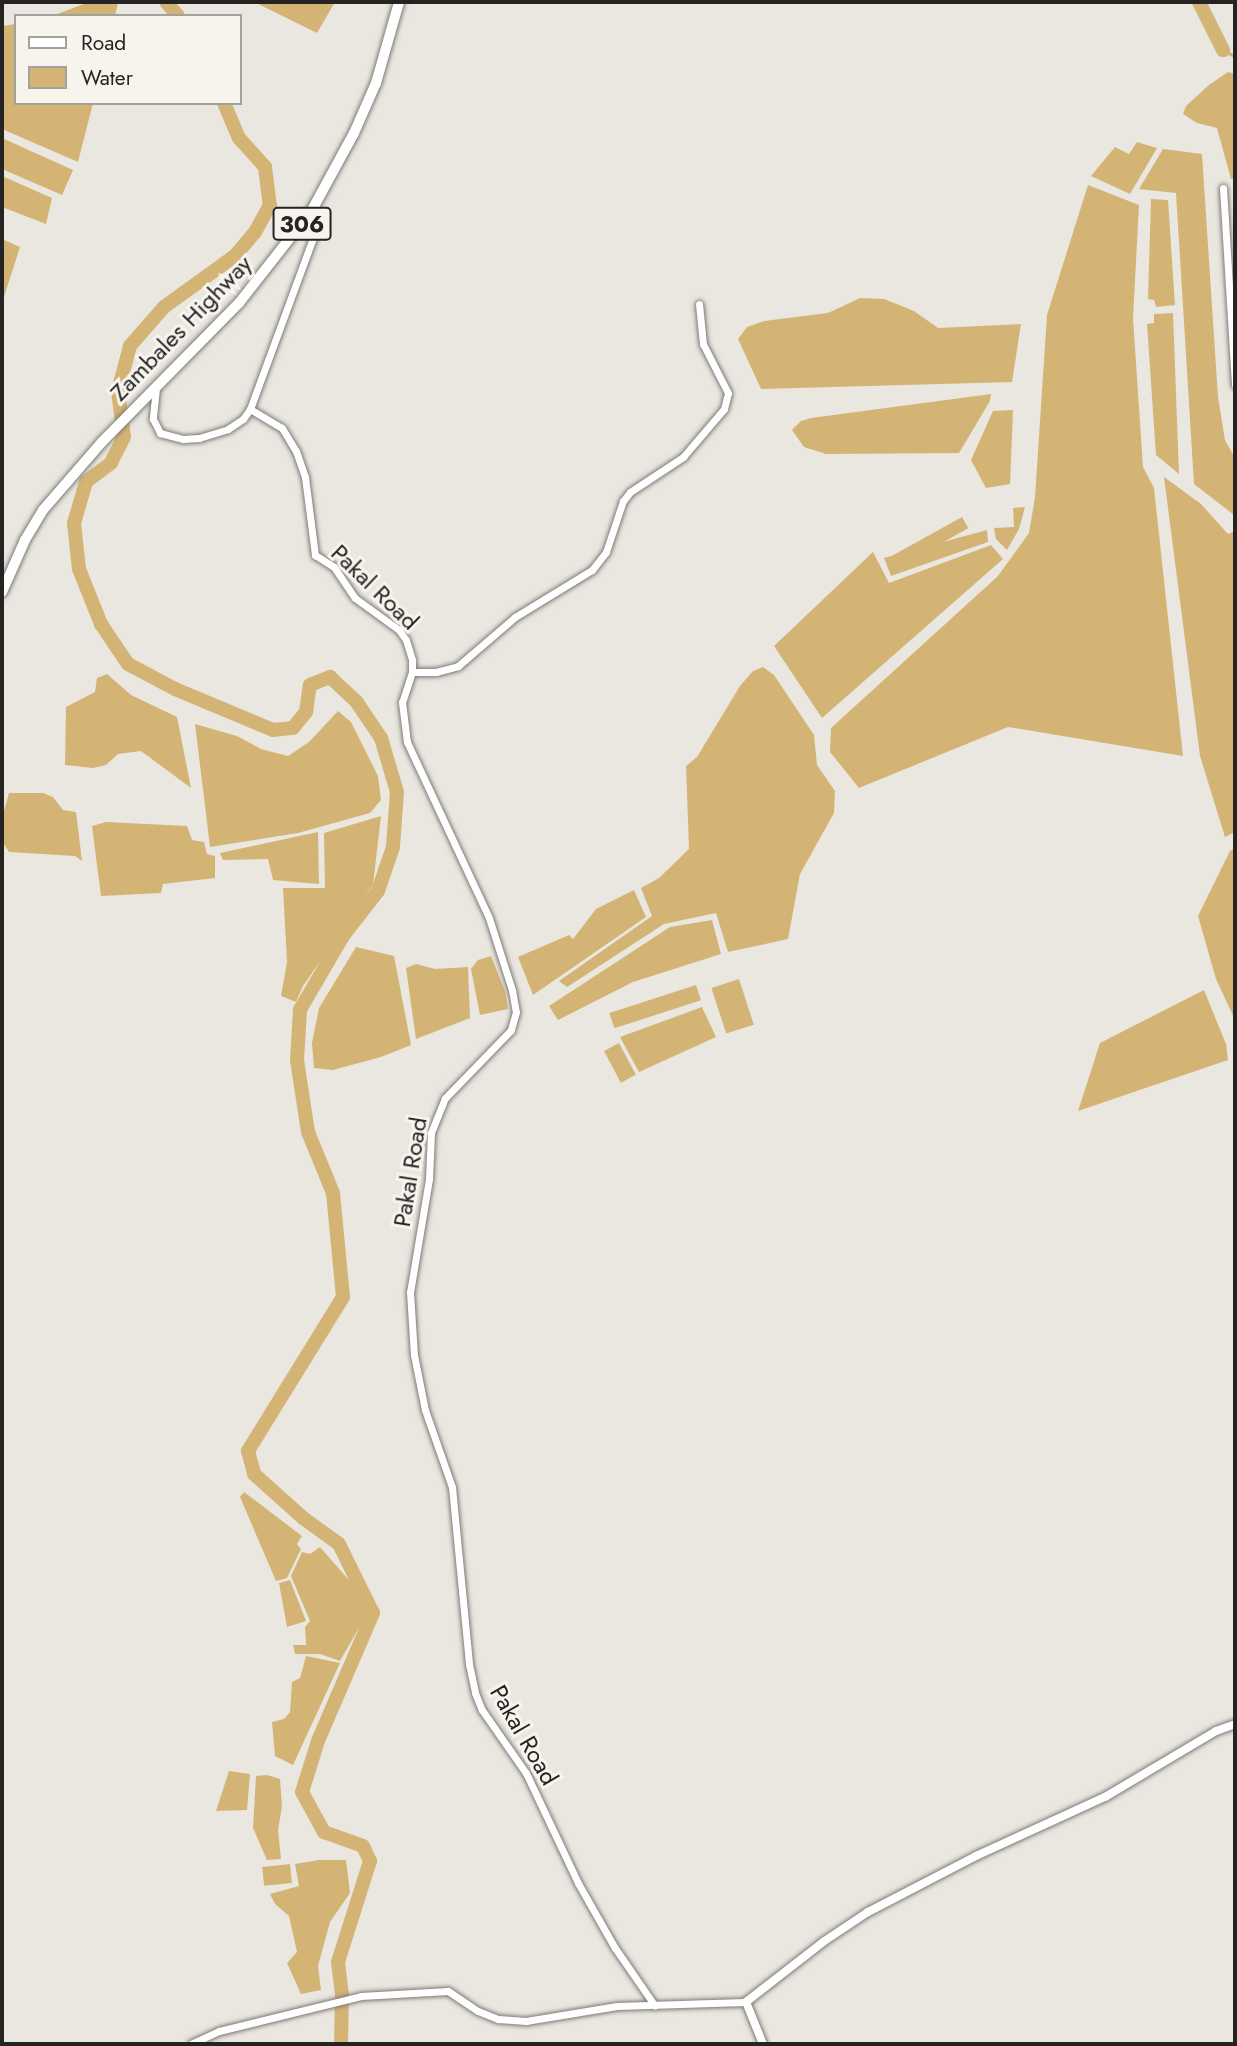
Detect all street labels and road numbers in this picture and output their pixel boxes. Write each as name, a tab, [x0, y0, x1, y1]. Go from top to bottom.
road number: 306	[272, 204, 332, 244]
street label: Zambales Highway	[104, 249, 258, 407]
street label: Pakal Road	[325, 538, 425, 636]
street label: Pakal Road	[387, 1115, 433, 1229]
street label: Pakal Road	[484, 1680, 564, 1790]

